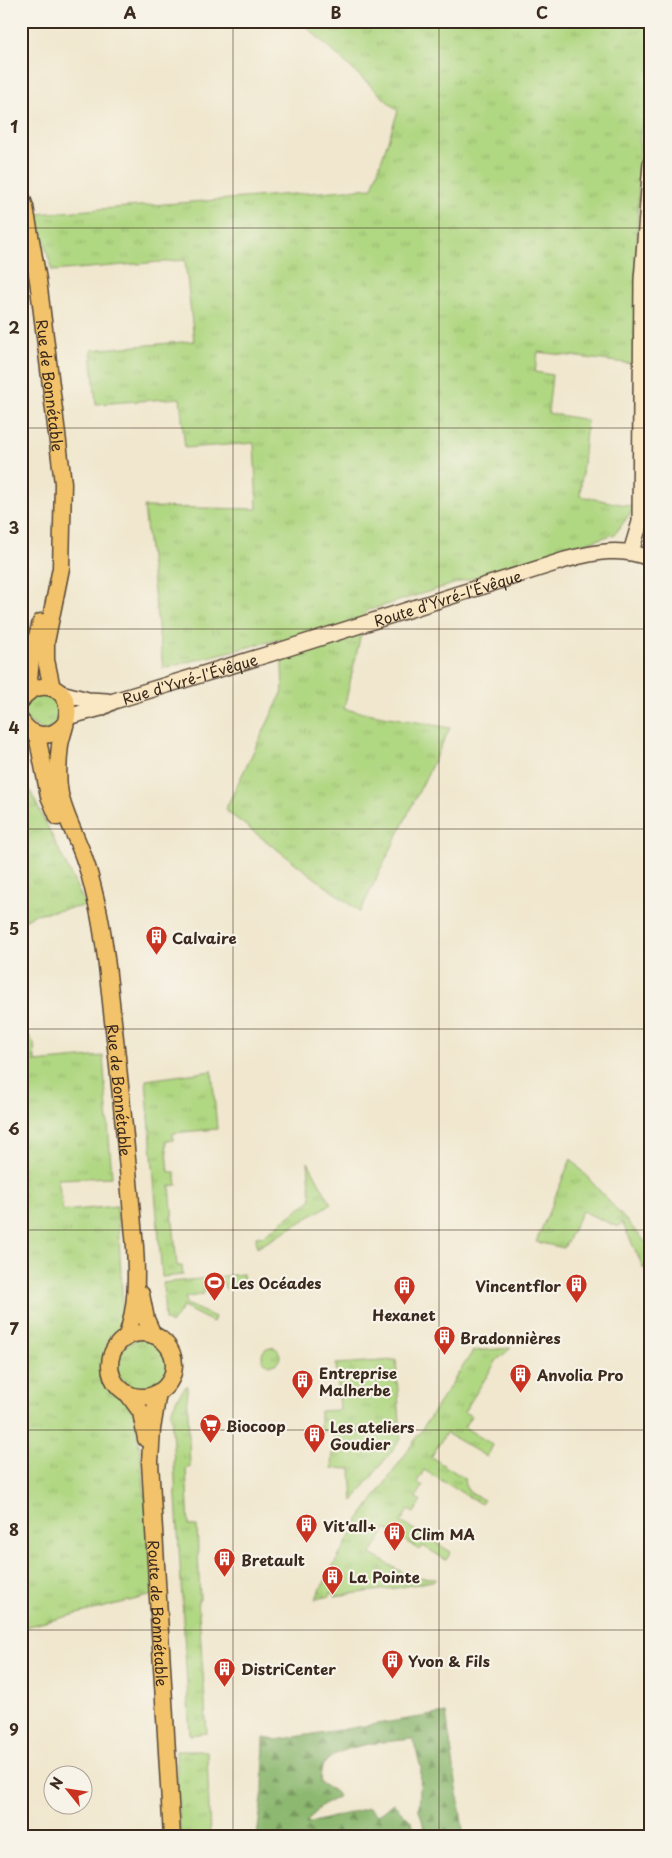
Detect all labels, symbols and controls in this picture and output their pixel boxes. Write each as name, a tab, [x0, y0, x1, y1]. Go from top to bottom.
text: A	[124, 0, 137, 24]
text: B	[331, 0, 342, 24]
text: C	[536, 0, 548, 24]
text: 1	[10, 114, 18, 138]
text: 2	[8, 315, 20, 339]
street label: Rue de Bonnétable	[31, 318, 71, 453]
text: 3	[9, 515, 19, 539]
street label: Route d'Yvré-l'Évêque	[370, 563, 524, 632]
street label: Rue d'Yvré-l'Évêque	[119, 647, 260, 709]
text: 4	[9, 715, 20, 739]
text: 5	[9, 916, 19, 940]
building icon: Calvaire	[144, 925, 168, 956]
place label: Calvaire	[172, 926, 237, 949]
street label: Rue de Bonnétable	[102, 1023, 138, 1157]
text: 6	[8, 1116, 20, 1140]
sports icon: Les Océades	[203, 1270, 227, 1301]
place label: Les Océades	[231, 1271, 321, 1294]
building icon: Vincentflor	[565, 1273, 589, 1304]
building icon: Hexanet	[392, 1274, 416, 1305]
place label: Vincentflor	[475, 1274, 561, 1297]
place label: Hexanet	[372, 1303, 436, 1326]
text: 7	[9, 1316, 19, 1340]
building icon: Bradonnières	[432, 1325, 456, 1356]
place label: Bradonnières	[460, 1326, 561, 1349]
place label: Entreprise Malherbe	[319, 1361, 397, 1401]
building icon: Anvolia Pro	[509, 1362, 533, 1393]
place label: Anvolia Pro	[536, 1363, 624, 1386]
building icon: Entreprise Malherbe	[291, 1369, 315, 1400]
supermarket icon: Biocoop	[198, 1413, 222, 1444]
place label: Biocoop	[226, 1414, 286, 1437]
place label: Les ateliers Goudier	[330, 1415, 414, 1455]
building icon: Les ateliers Goudier	[302, 1423, 326, 1454]
building icon: Vit'all+	[295, 1513, 319, 1544]
place label: Vit'all+	[323, 1514, 377, 1537]
text: 8	[9, 1517, 19, 1541]
building icon: Clim MA	[383, 1521, 407, 1552]
place label: Clim MA	[411, 1522, 475, 1545]
street label: Route de Bonnétable	[143, 1539, 175, 1687]
building icon: Bretault	[213, 1547, 237, 1578]
place label: Bretault	[241, 1548, 305, 1571]
building icon: La Pointe	[321, 1564, 345, 1595]
place label: La Pointe	[349, 1565, 420, 1588]
building icon: Yvon & Fils	[380, 1648, 404, 1679]
place label: Yvon & Fils	[408, 1649, 490, 1672]
building icon: DistriCenter	[213, 1656, 237, 1687]
place label: DistriCenter	[241, 1657, 336, 1680]
text: 9	[9, 1717, 19, 1741]
north arrow	[42, 1766, 92, 1816]
text: N	[44, 1773, 68, 1793]

